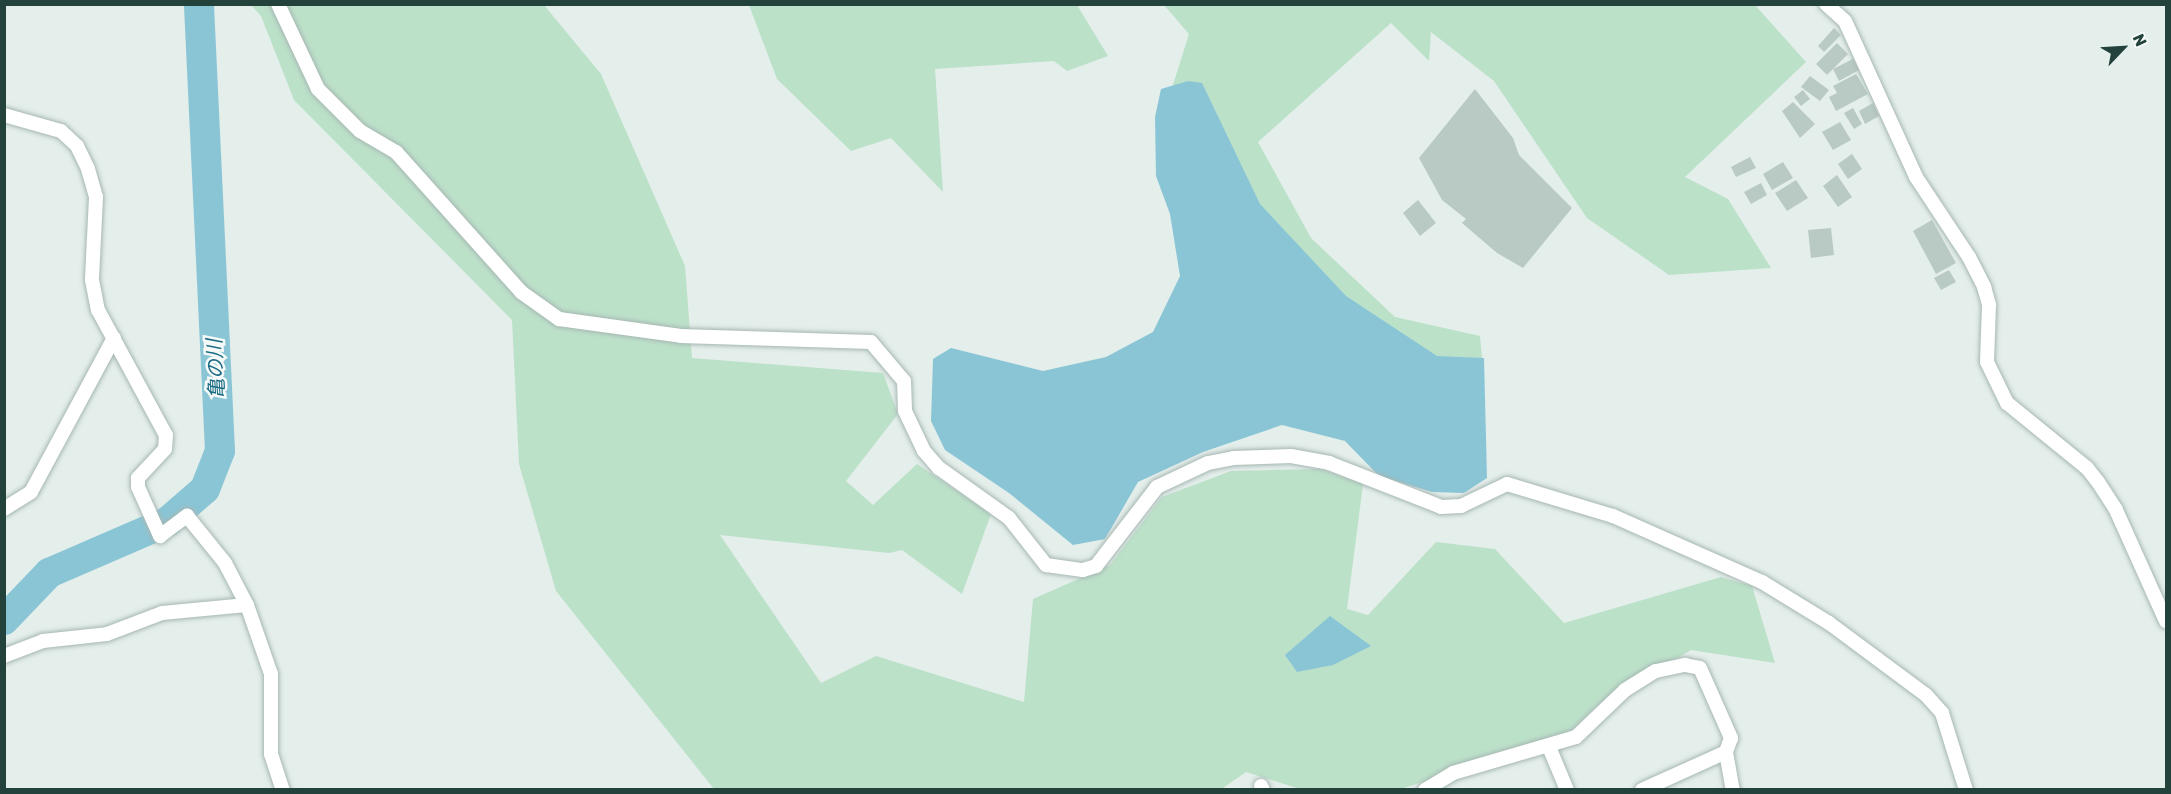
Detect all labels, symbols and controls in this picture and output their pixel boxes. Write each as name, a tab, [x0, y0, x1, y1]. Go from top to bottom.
north arrow	[2093, 18, 2153, 78]
text: N	[2129, 31, 2151, 49]
water label: 亀の川	[202, 338, 230, 400]

